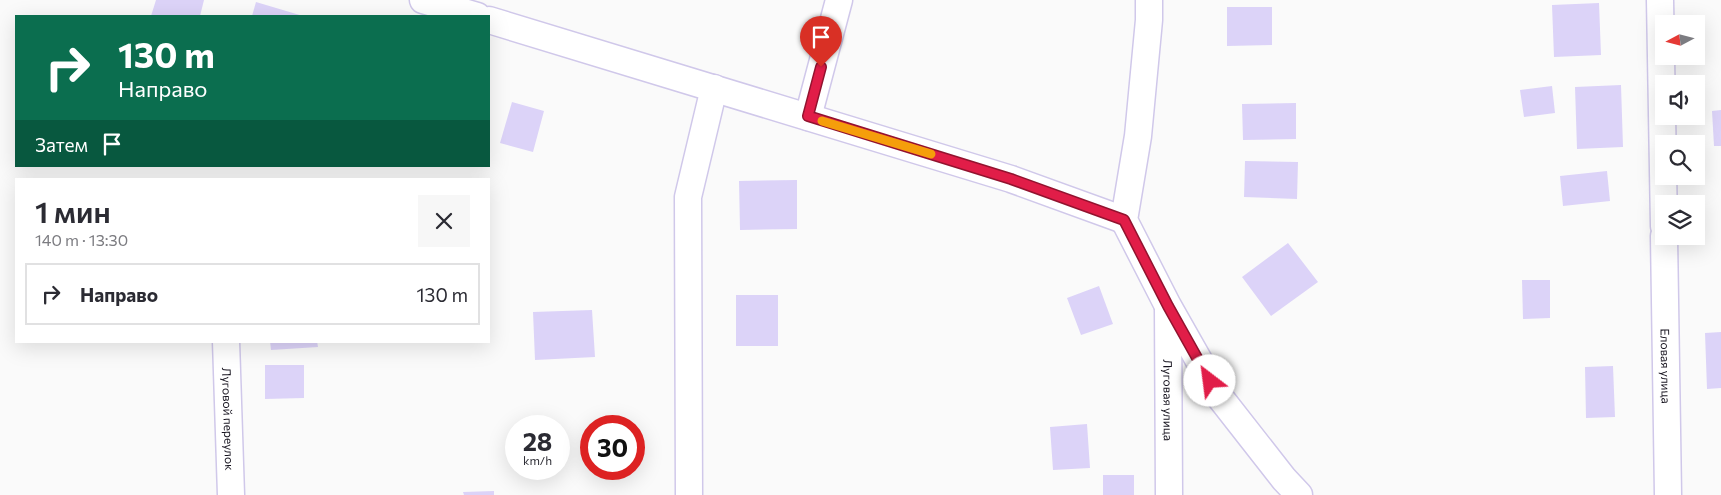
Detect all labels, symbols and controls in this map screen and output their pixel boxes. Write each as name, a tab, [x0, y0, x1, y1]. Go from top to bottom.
north arrow	[1655, 15, 1705, 65]
map controls	[1655, 15, 1705, 245]
pin	[800, 16, 842, 67]
icon: arrive	[807, 23, 835, 51]
text: 130 m	[118, 32, 215, 75]
icon: right	[35, 35, 100, 100]
text: Направо	[118, 75, 208, 102]
button: sound	[1655, 75, 1705, 125]
icon: arrive	[98, 130, 126, 158]
text: Затем	[35, 133, 88, 156]
button: search	[1655, 135, 1705, 185]
text: 1 мин	[35, 192, 111, 229]
button: close	[418, 195, 470, 247]
button: layers	[1655, 195, 1705, 245]
text: 140 m · 13:30	[35, 230, 128, 249]
icon: right	[37, 280, 65, 308]
text: Направо	[80, 283, 158, 306]
text: 130 m	[416, 283, 468, 306]
street label: Еловая улица	[1658, 328, 1674, 404]
position arrow	[1183, 354, 1235, 406]
street label: Луговая улица	[1161, 359, 1176, 441]
street label: Луговой переулок	[220, 367, 237, 471]
speed limit sign: 30	[580, 415, 645, 480]
text: 28	[523, 426, 552, 456]
text: km/h	[523, 453, 552, 467]

